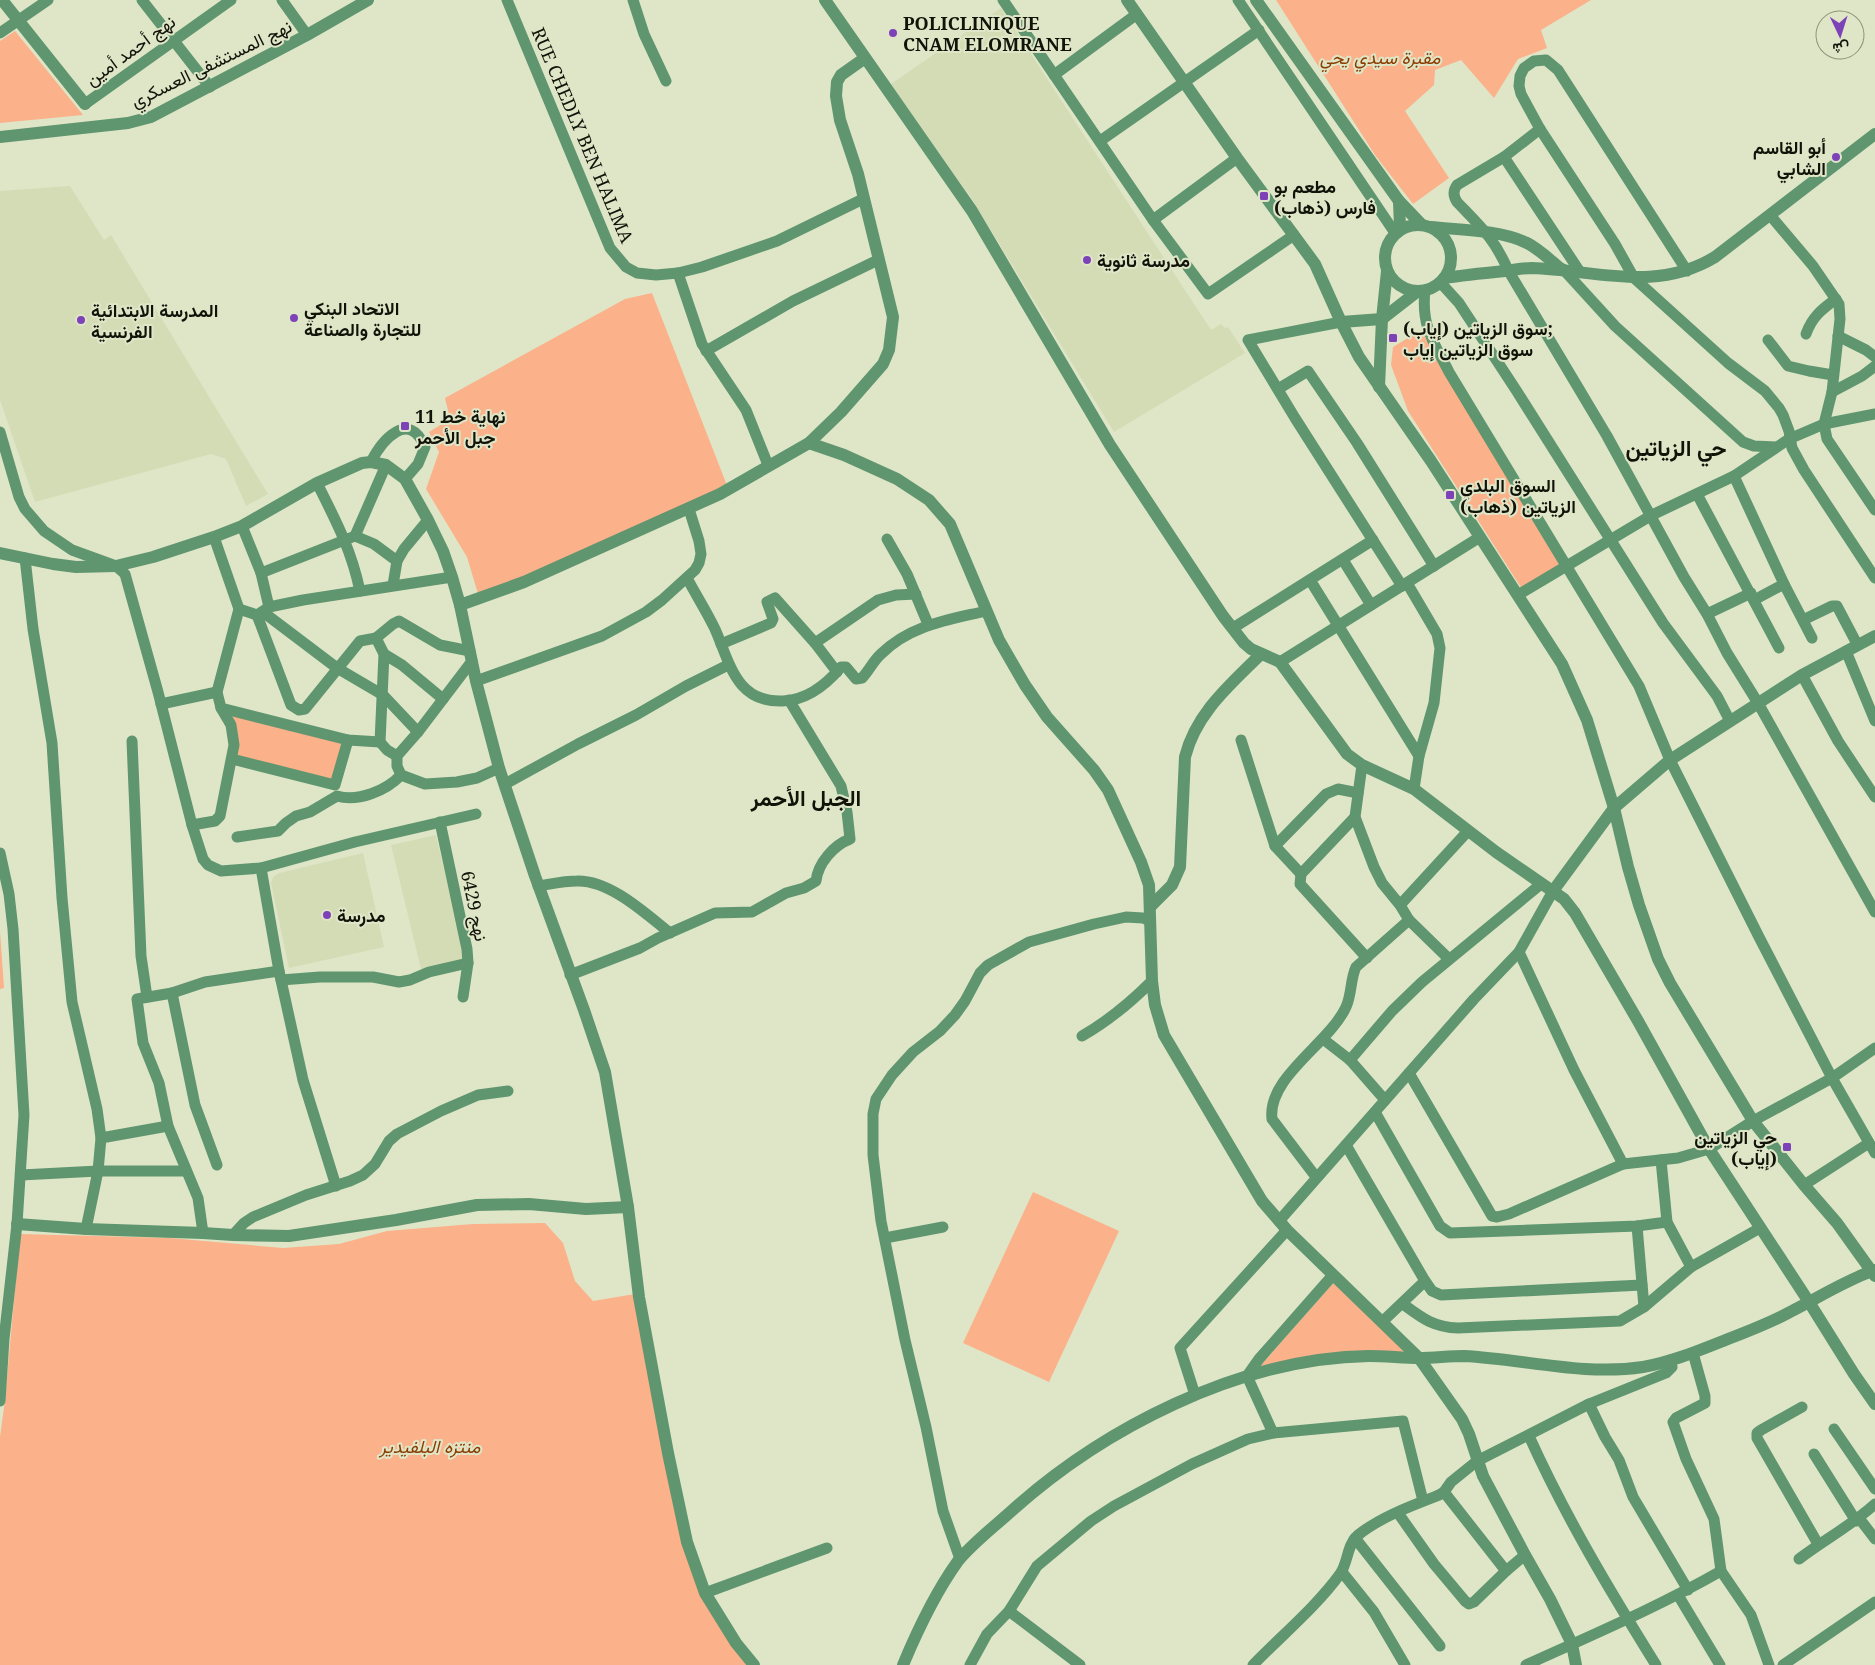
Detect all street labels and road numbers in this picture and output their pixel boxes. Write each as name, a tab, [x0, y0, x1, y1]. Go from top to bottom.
street label: نهج أحمد أمين	[80, 9, 180, 92]
street label: نهج المستشفى العسكري	[126, 13, 297, 116]
street label: RUE CHEDLY BEN HALIMA	[527, 24, 639, 247]
street label: نهج 6429	[455, 869, 494, 944]

